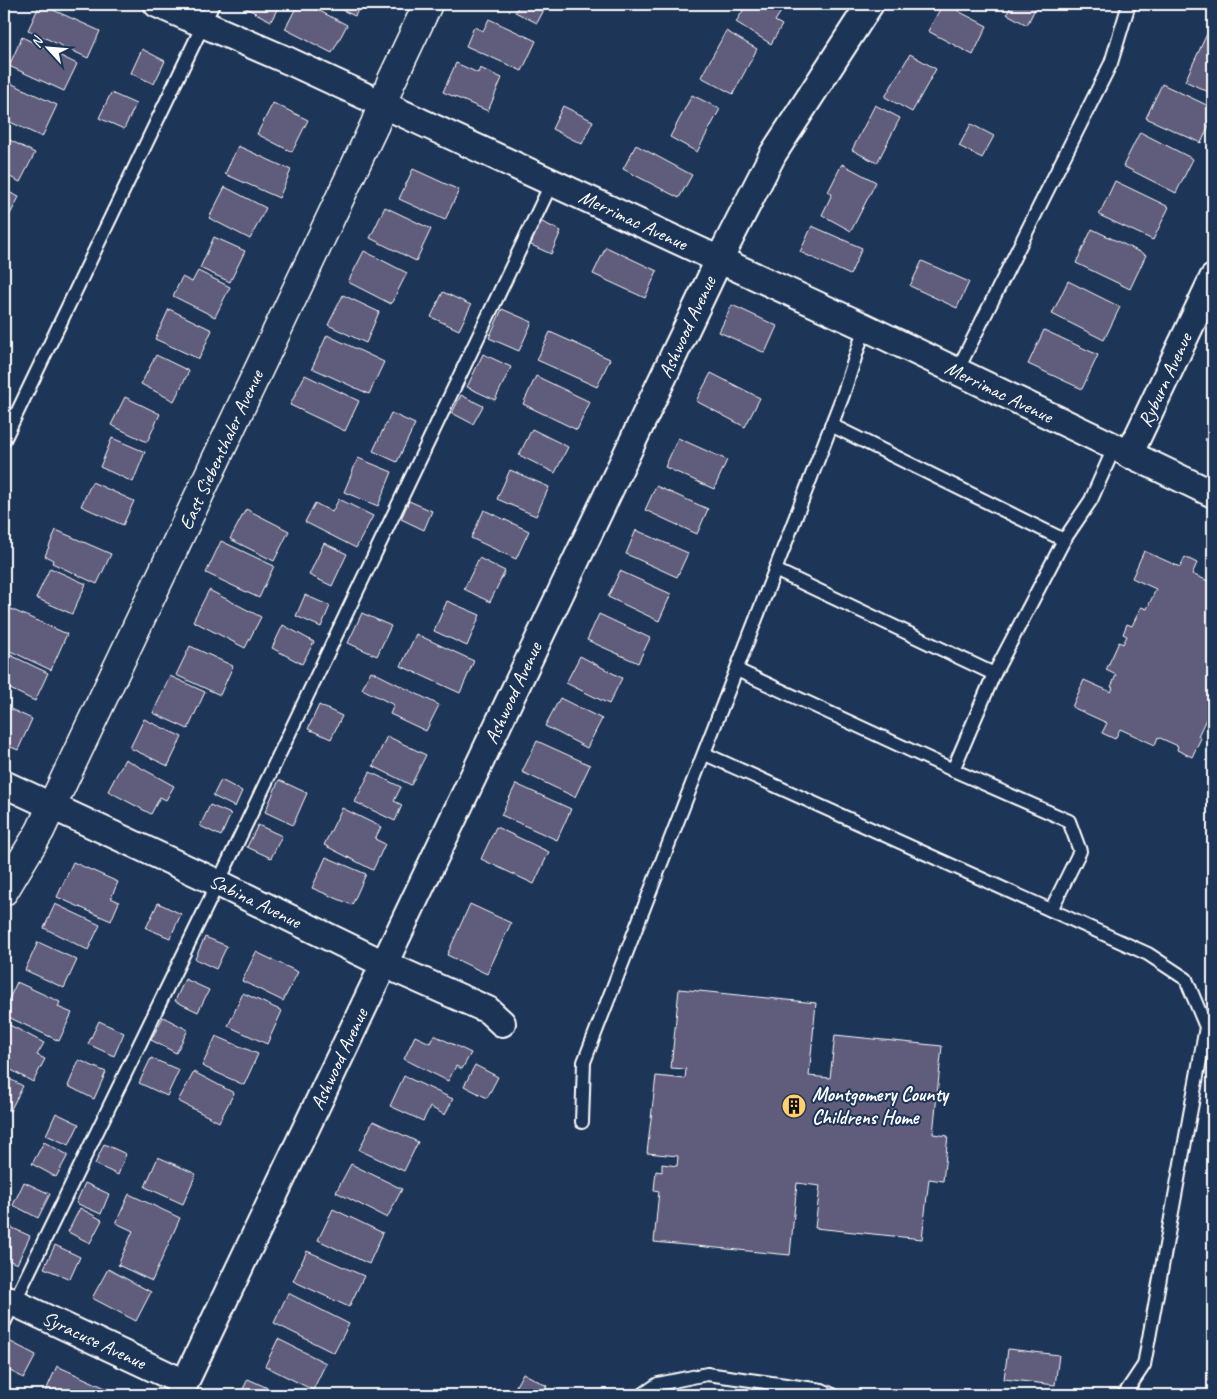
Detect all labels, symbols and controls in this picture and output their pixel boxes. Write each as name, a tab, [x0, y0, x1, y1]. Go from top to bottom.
north arrow	[22, 22, 72, 72]
text: N	[27, 33, 47, 50]
street label: Merrimac Avenue	[575, 184, 692, 257]
street label: Ashwood Avenue	[653, 271, 722, 382]
street label: Ryburn Avenue	[1132, 328, 1198, 431]
street label: Merrimac Avenue	[941, 355, 1058, 429]
street label: East Siebenthaler Avenue	[173, 365, 270, 534]
street label: Ashwood Avenue	[479, 637, 548, 748]
street label: Sabina Avenue	[205, 868, 306, 935]
street label: Ashwood Avenue	[305, 1003, 374, 1114]
place label: Montgomery County Childrens Home	[812, 1082, 950, 1130]
building icon: Montgomery County Childrens Home	[781, 1093, 807, 1119]
street label: Syracuse Avenue	[38, 1305, 151, 1375]

